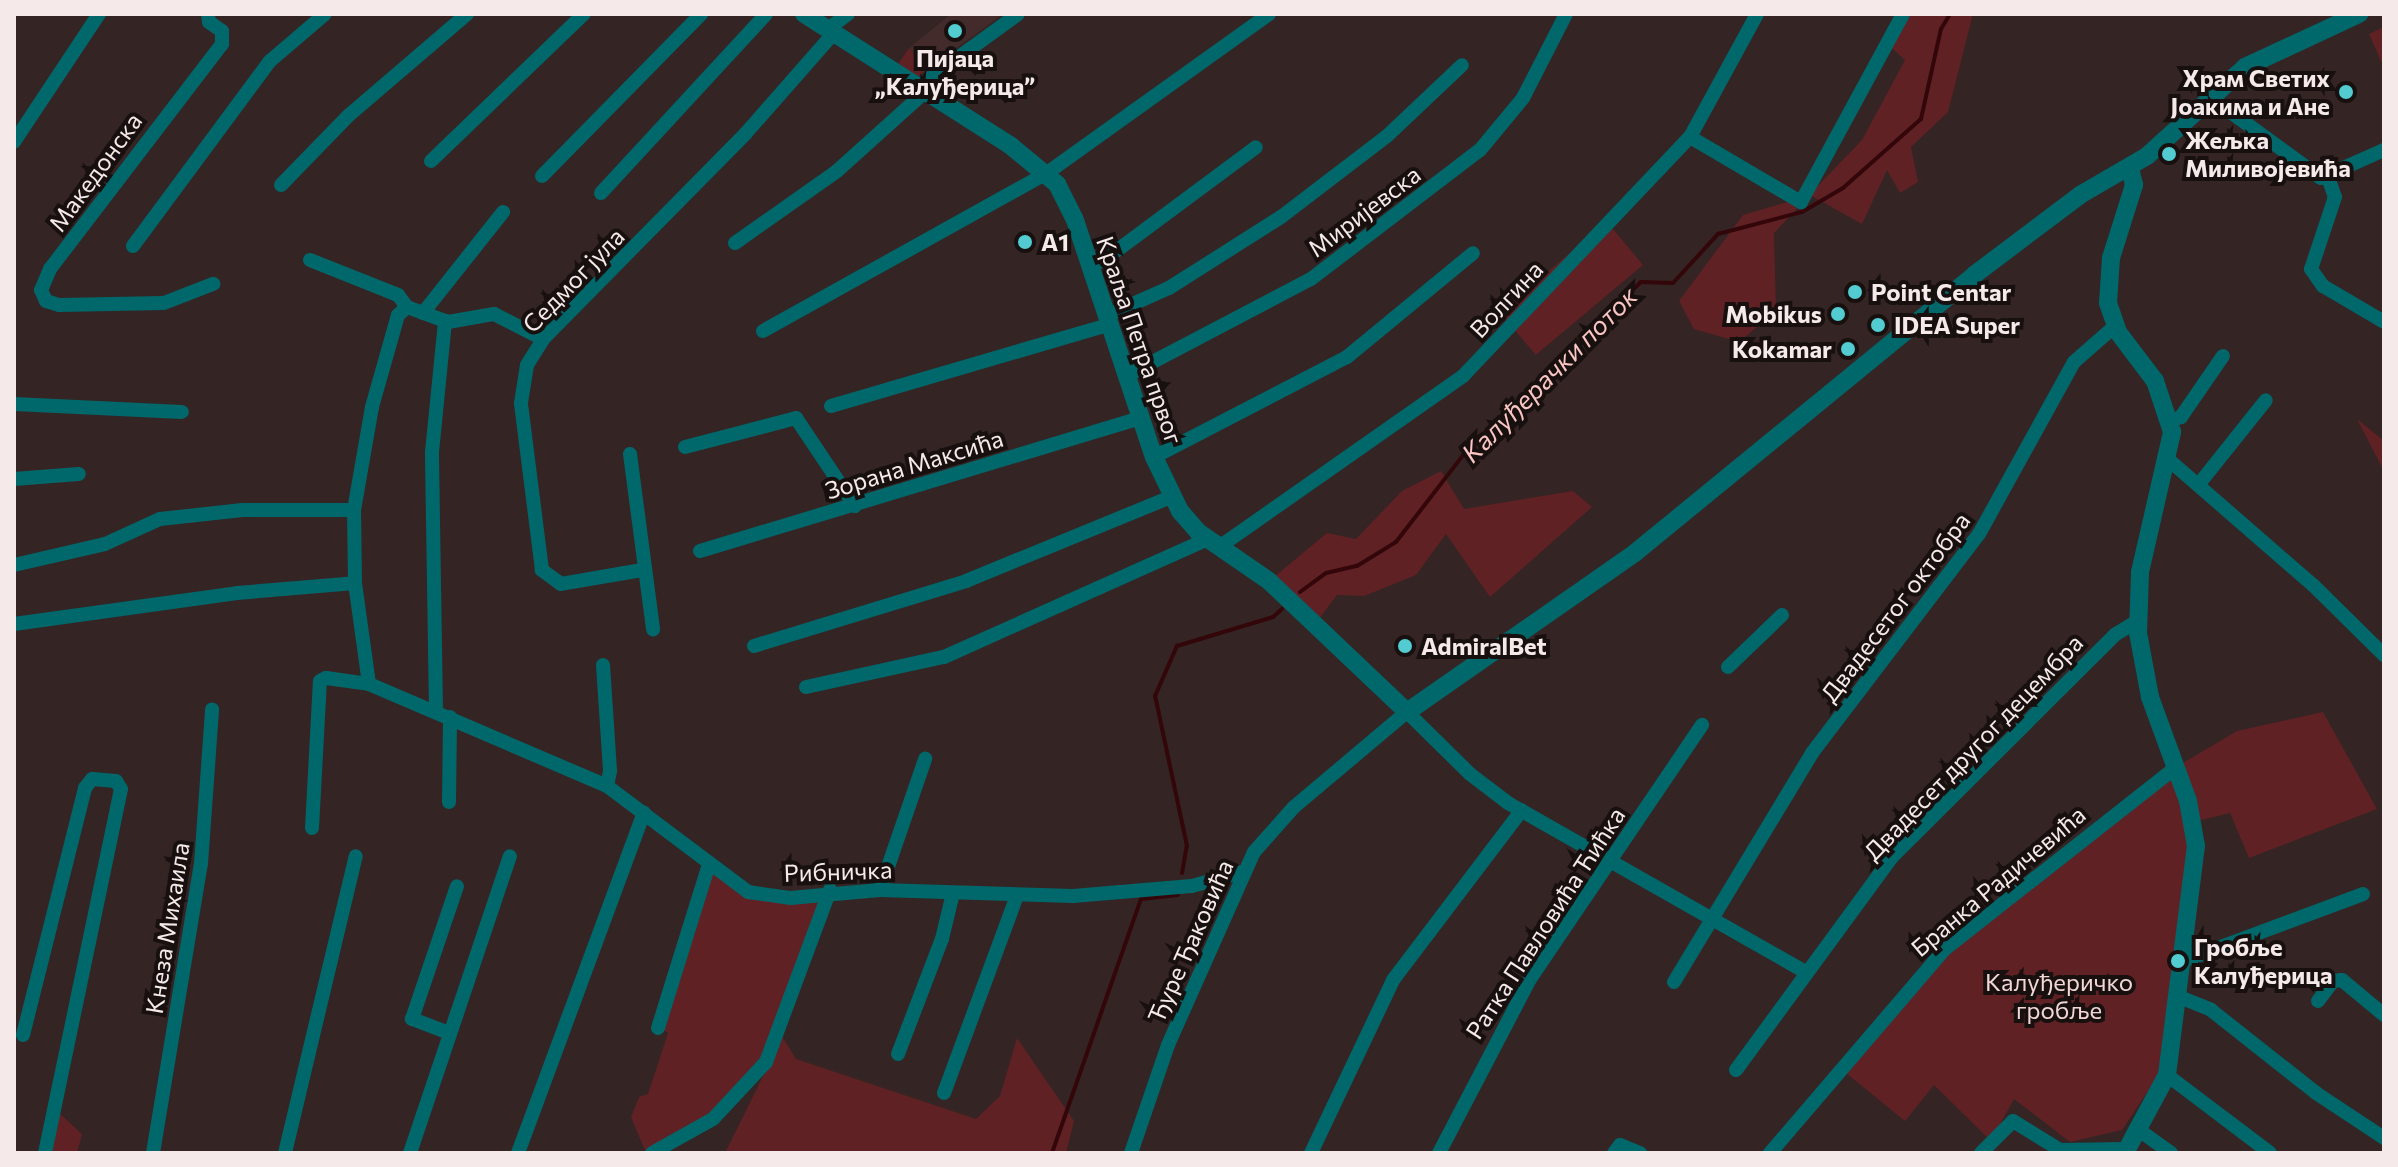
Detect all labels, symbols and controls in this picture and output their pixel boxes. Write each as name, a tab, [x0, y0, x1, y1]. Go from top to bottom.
marker: Пијаца „Калуђерица”	[946, 22, 964, 40]
place label: Пијаца „Калуђерица”	[875, 44, 1035, 100]
place label: Храм Светих Јоакима и Ане	[2171, 64, 2330, 120]
marker: Храм Светих Јоакима и Ане	[2337, 83, 2355, 101]
street label: Македонска	[42, 107, 148, 237]
place label: Жељка Миливојевића	[2185, 126, 2351, 182]
marker: Жељка Миливојевића	[2160, 145, 2178, 163]
street label: Миријевска	[1302, 159, 1426, 263]
street label: Седмог јула	[516, 222, 630, 338]
place label: A1	[1041, 228, 1069, 256]
street label: Краља Петра првог	[1091, 232, 1189, 448]
marker: A1	[1016, 233, 1034, 251]
street label: Волгина	[1463, 255, 1549, 343]
place label: Point Centar	[1871, 278, 2011, 306]
water label: Калуђерачки поток	[1455, 280, 1643, 468]
marker: Point Centar	[1846, 283, 1864, 301]
place label: Mobikus	[1725, 300, 1822, 328]
marker: Mobikus	[1829, 305, 1847, 323]
place label: IDEA Super	[1894, 311, 2020, 339]
marker: IDEA Super	[1869, 316, 1887, 334]
place label: Kokamar	[1732, 335, 1832, 363]
marker: Kokamar	[1839, 340, 1857, 358]
street label: Зорана Максића	[822, 423, 1006, 505]
street label: Двадесетог октобра	[1814, 507, 1976, 707]
street label: Двадесет другог децембра	[1858, 628, 2088, 866]
place label: AdmiralBet	[1421, 632, 1547, 660]
marker: AdmiralBet	[1396, 637, 1414, 655]
street label: Бранка Радичевића	[1905, 800, 2091, 962]
street label: Ратка Павловића Ћићка	[1459, 802, 1631, 1044]
street label: Кнеза Михаила	[139, 840, 195, 1016]
street label: Рибничка	[783, 855, 893, 887]
street label: Ђуре Ђаковића	[1141, 855, 1239, 1027]
place label: Гробље Калуђерица	[2194, 933, 2332, 989]
marker: Гробље Калуђерица	[2169, 952, 2187, 970]
park label: Калуђеричко гробље	[1985, 968, 2133, 1024]

